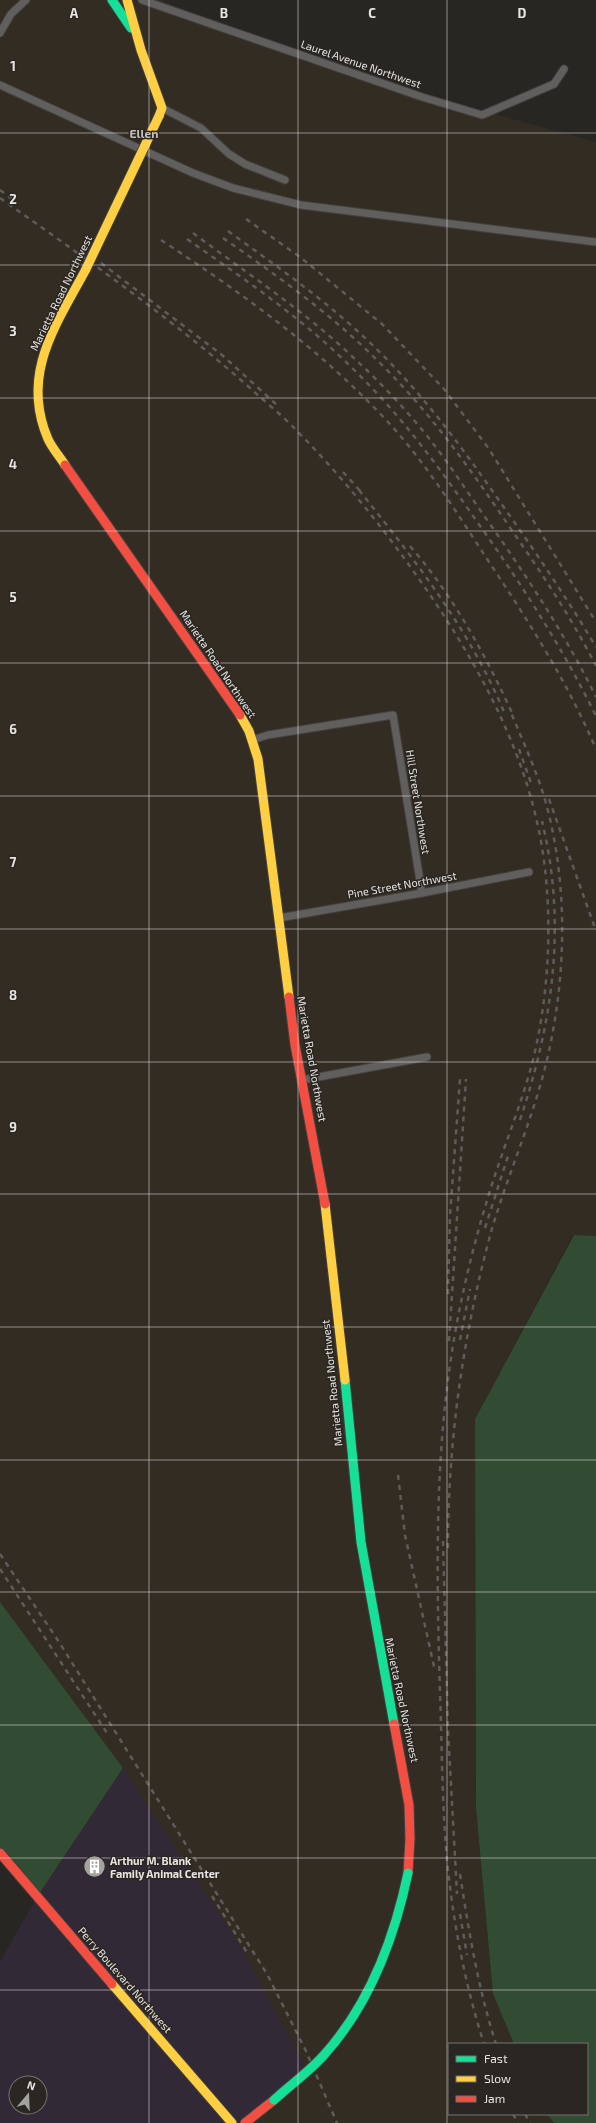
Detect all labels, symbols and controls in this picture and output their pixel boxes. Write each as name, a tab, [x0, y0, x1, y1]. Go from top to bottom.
text: A	[70, 5, 79, 21]
text: B	[220, 5, 228, 21]
text: C	[368, 5, 376, 21]
text: D	[518, 5, 527, 21]
street label: Laurel Avenue Northwest	[299, 37, 423, 90]
text: 1	[10, 58, 16, 74]
district label: Ellen	[130, 126, 158, 140]
text: 2	[9, 191, 17, 207]
street label: Marietta Road Northwest	[27, 233, 94, 353]
text: 3	[9, 323, 17, 339]
text: 4	[9, 456, 17, 472]
text: 5	[9, 589, 17, 605]
street label: Marietta Road Northwest	[177, 607, 259, 720]
text: 6	[9, 721, 17, 737]
street label: Hill Street Northwest	[404, 749, 433, 855]
text: 7	[10, 854, 17, 870]
street label: Pine Street Northwest	[346, 868, 458, 901]
text: 8	[9, 987, 17, 1003]
street label: Marietta Road Northwest	[295, 995, 330, 1123]
text: 9	[9, 1119, 17, 1135]
street label: Marietta Road Northwest	[318, 1319, 345, 1447]
street label: Marietta Road Northwest	[383, 1636, 422, 1763]
building icon: Arthur M. Blank Family Animal Center	[81, 1854, 107, 1880]
place label: Arthur M. Blank Family Animal Center	[110, 1854, 220, 1881]
street label: Perry Boulevard Northwest	[76, 1924, 175, 2035]
legend	[448, 2043, 588, 2115]
text: Fast	[484, 2051, 508, 2065]
text: Slow	[484, 2071, 511, 2085]
north arrow	[8, 2075, 48, 2115]
text: N	[26, 2078, 37, 2093]
text: Jam	[484, 2091, 505, 2105]

